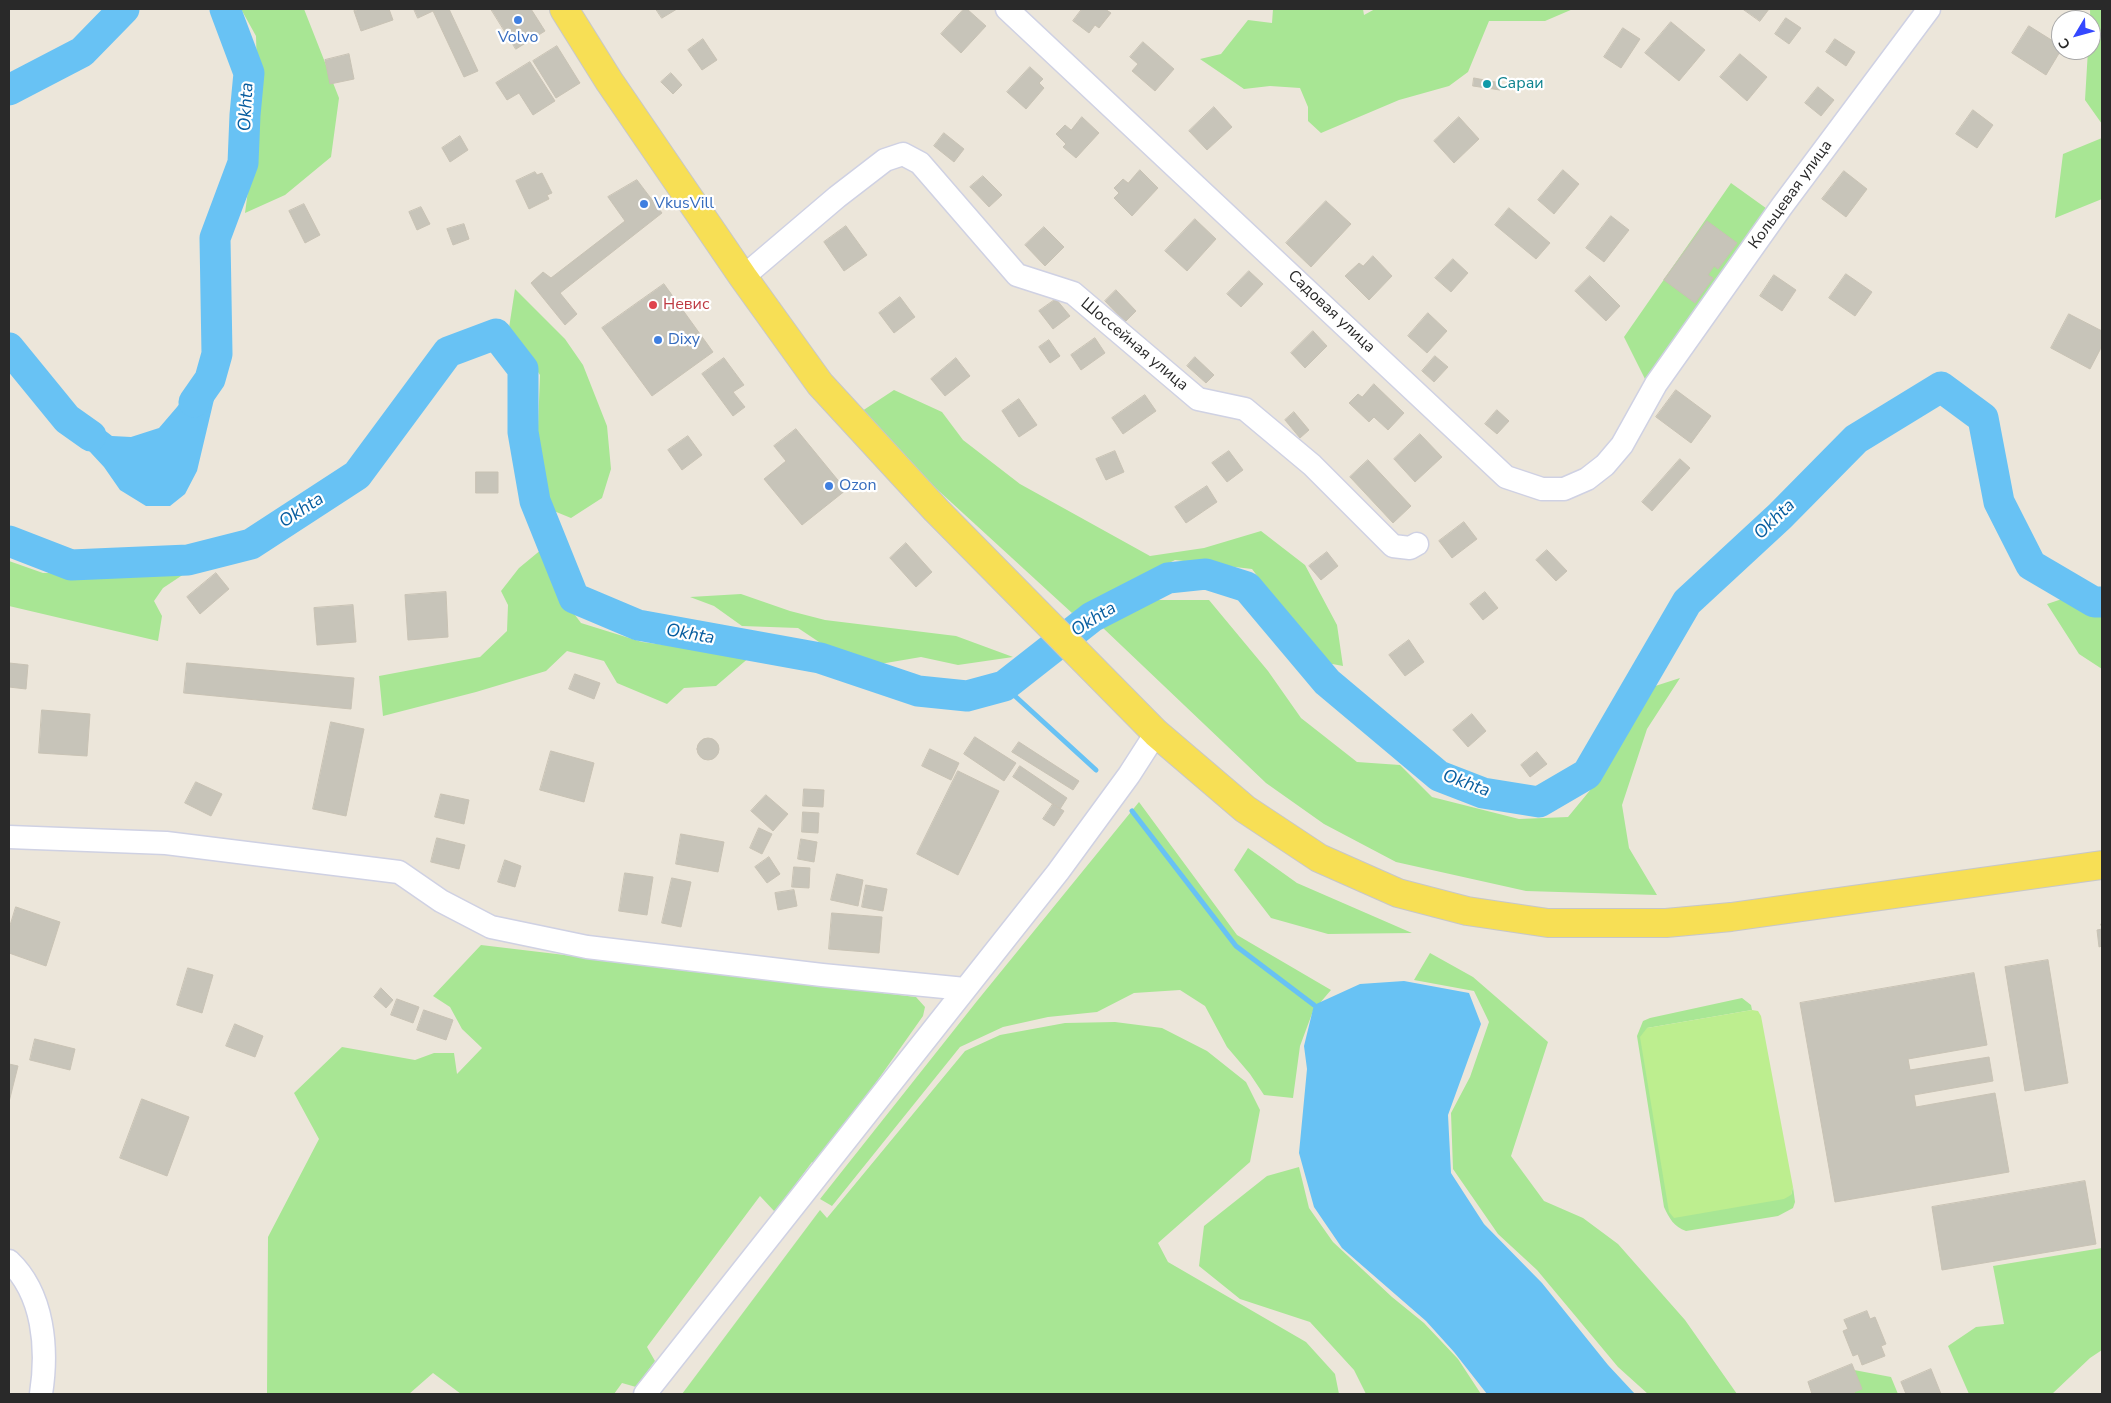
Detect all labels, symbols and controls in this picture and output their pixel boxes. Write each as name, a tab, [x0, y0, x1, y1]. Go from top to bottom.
north arrow	[2051, 10, 2101, 60]
marker: Volvo	[512, 14, 524, 26]
place label: Volvo	[498, 28, 538, 48]
text: С	[2054, 34, 2075, 53]
place label: Сараи	[1497, 74, 1544, 94]
marker: Сараи	[1481, 78, 1493, 90]
water label: Okhta	[235, 82, 259, 132]
street label: Кольцевая улица	[1745, 137, 1837, 253]
place label: VkusVill	[654, 194, 714, 214]
marker: VkusVill	[638, 198, 650, 210]
street label: Садовая улица	[1283, 267, 1379, 357]
street label: Шоссейная улица	[1076, 294, 1192, 396]
place label: Невис	[663, 295, 710, 315]
marker: Невис	[647, 299, 659, 311]
place label: Dixy	[668, 330, 700, 350]
marker: Dixy	[652, 334, 664, 346]
place label: Ozon	[839, 476, 877, 496]
marker: Ozon	[823, 480, 835, 492]
water label: Okhta	[276, 489, 328, 533]
water label: Okhta	[1750, 495, 1800, 545]
water label: Okhta	[1068, 598, 1120, 642]
water label: Okhta	[664, 620, 716, 650]
water label: Okhta	[1439, 765, 1493, 803]

